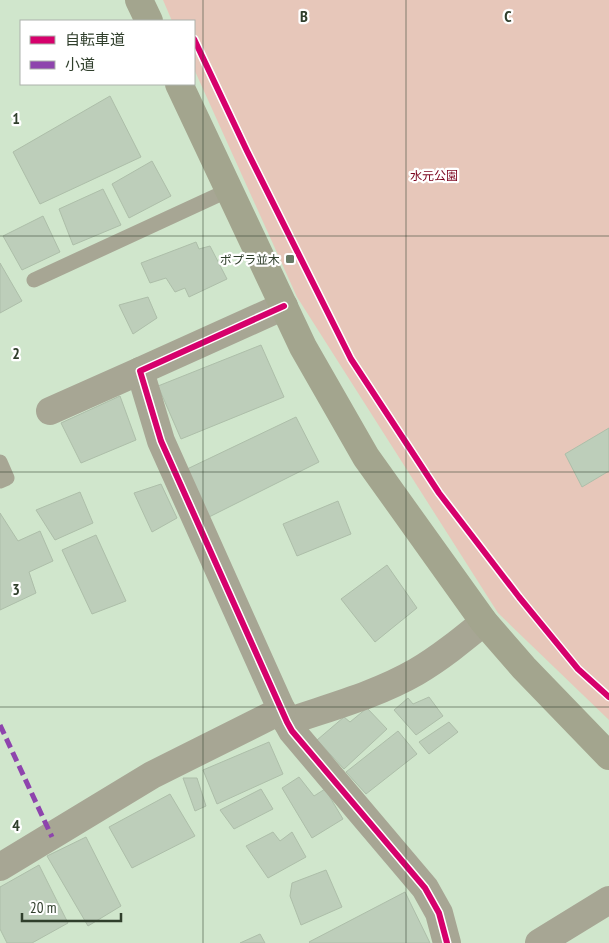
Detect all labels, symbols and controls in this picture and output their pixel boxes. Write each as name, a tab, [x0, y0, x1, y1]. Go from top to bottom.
text: B	[300, 6, 308, 26]
text: C	[504, 6, 512, 26]
legend	[20, 20, 195, 85]
text: 自転車道	[65, 30, 125, 49]
text: 小道	[65, 55, 95, 74]
text: 1	[12, 108, 20, 128]
park label: 水元公園	[410, 168, 458, 183]
place label: ポプラ並木	[220, 252, 280, 267]
marker: ポプラ並木	[284, 253, 296, 265]
text: 2	[12, 343, 20, 363]
text: 3	[12, 579, 20, 599]
text: 4	[12, 815, 20, 835]
scale bar	[22, 890, 121, 922]
text: 20 m	[30, 898, 56, 917]

